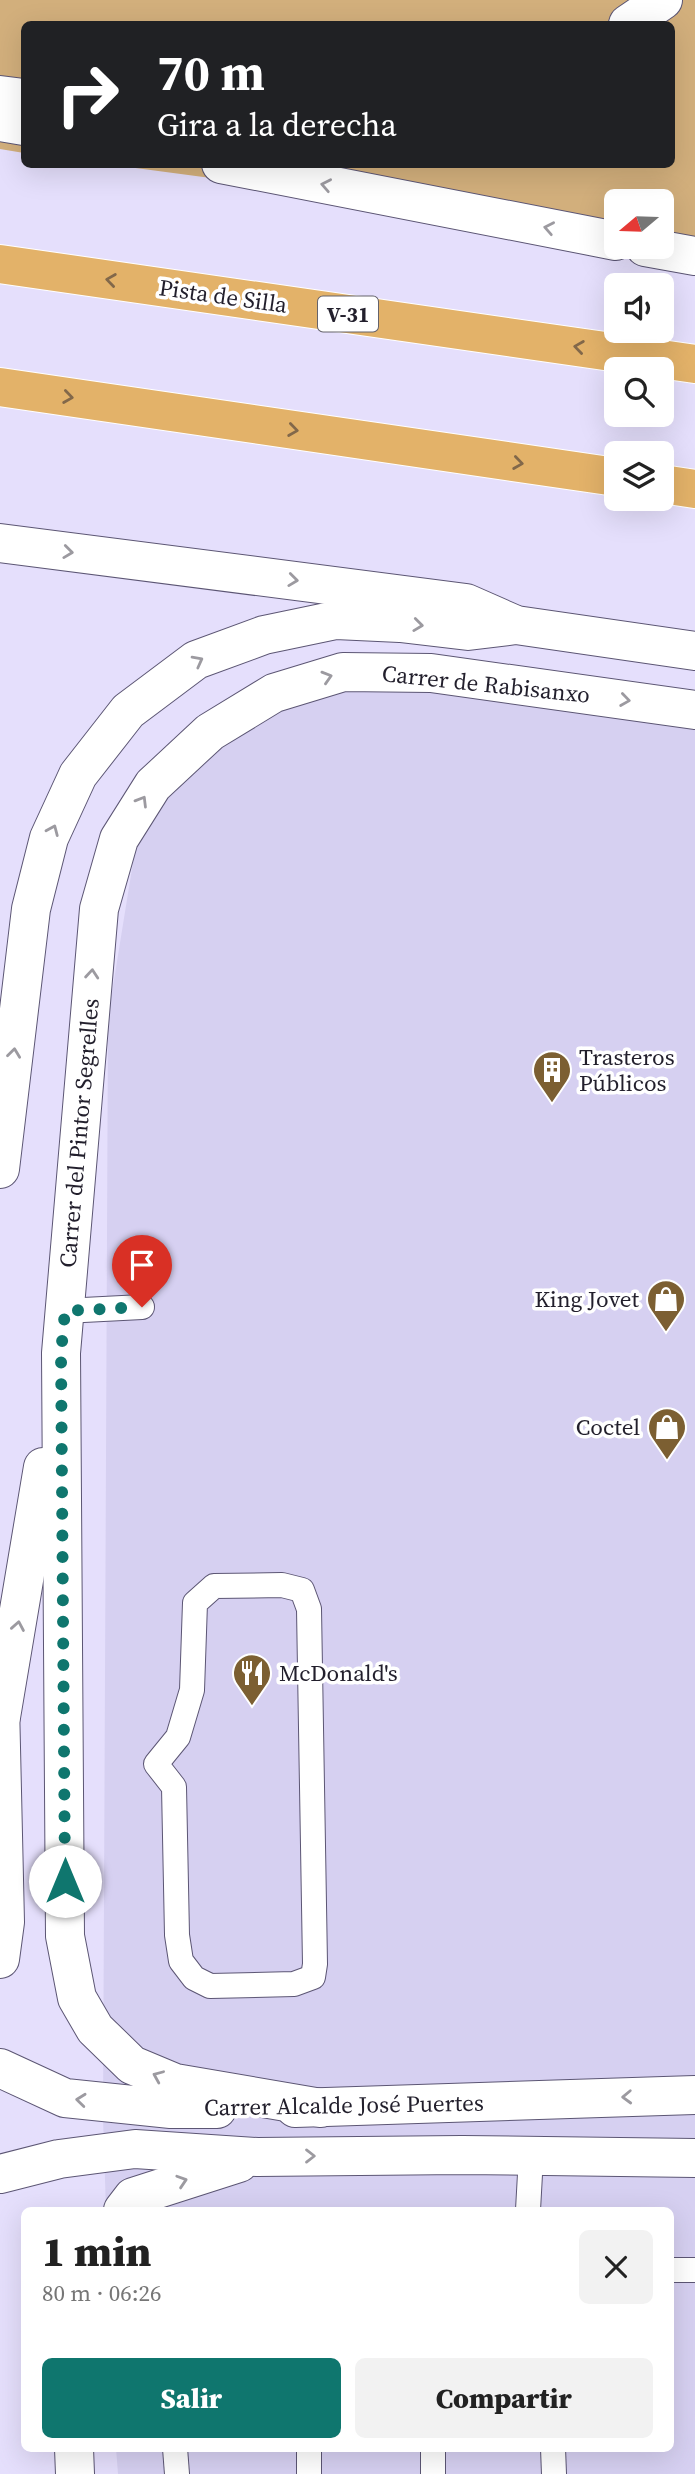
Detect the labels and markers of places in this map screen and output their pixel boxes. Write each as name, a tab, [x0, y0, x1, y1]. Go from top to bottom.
place label: Trasteros Públicos	[579, 1041, 675, 1099]
building icon: Trasteros Públicos	[531, 1049, 573, 1104]
pin	[112, 1235, 172, 1307]
shop icon: King Jovet	[645, 1278, 687, 1333]
place label: King Jovet	[534, 1283, 640, 1315]
shop icon: Coctel	[646, 1406, 688, 1461]
place label: Coctel	[576, 1411, 640, 1443]
restaurant icon: McDonald's	[231, 1652, 273, 1707]
place label: McDonald's	[279, 1657, 398, 1689]

